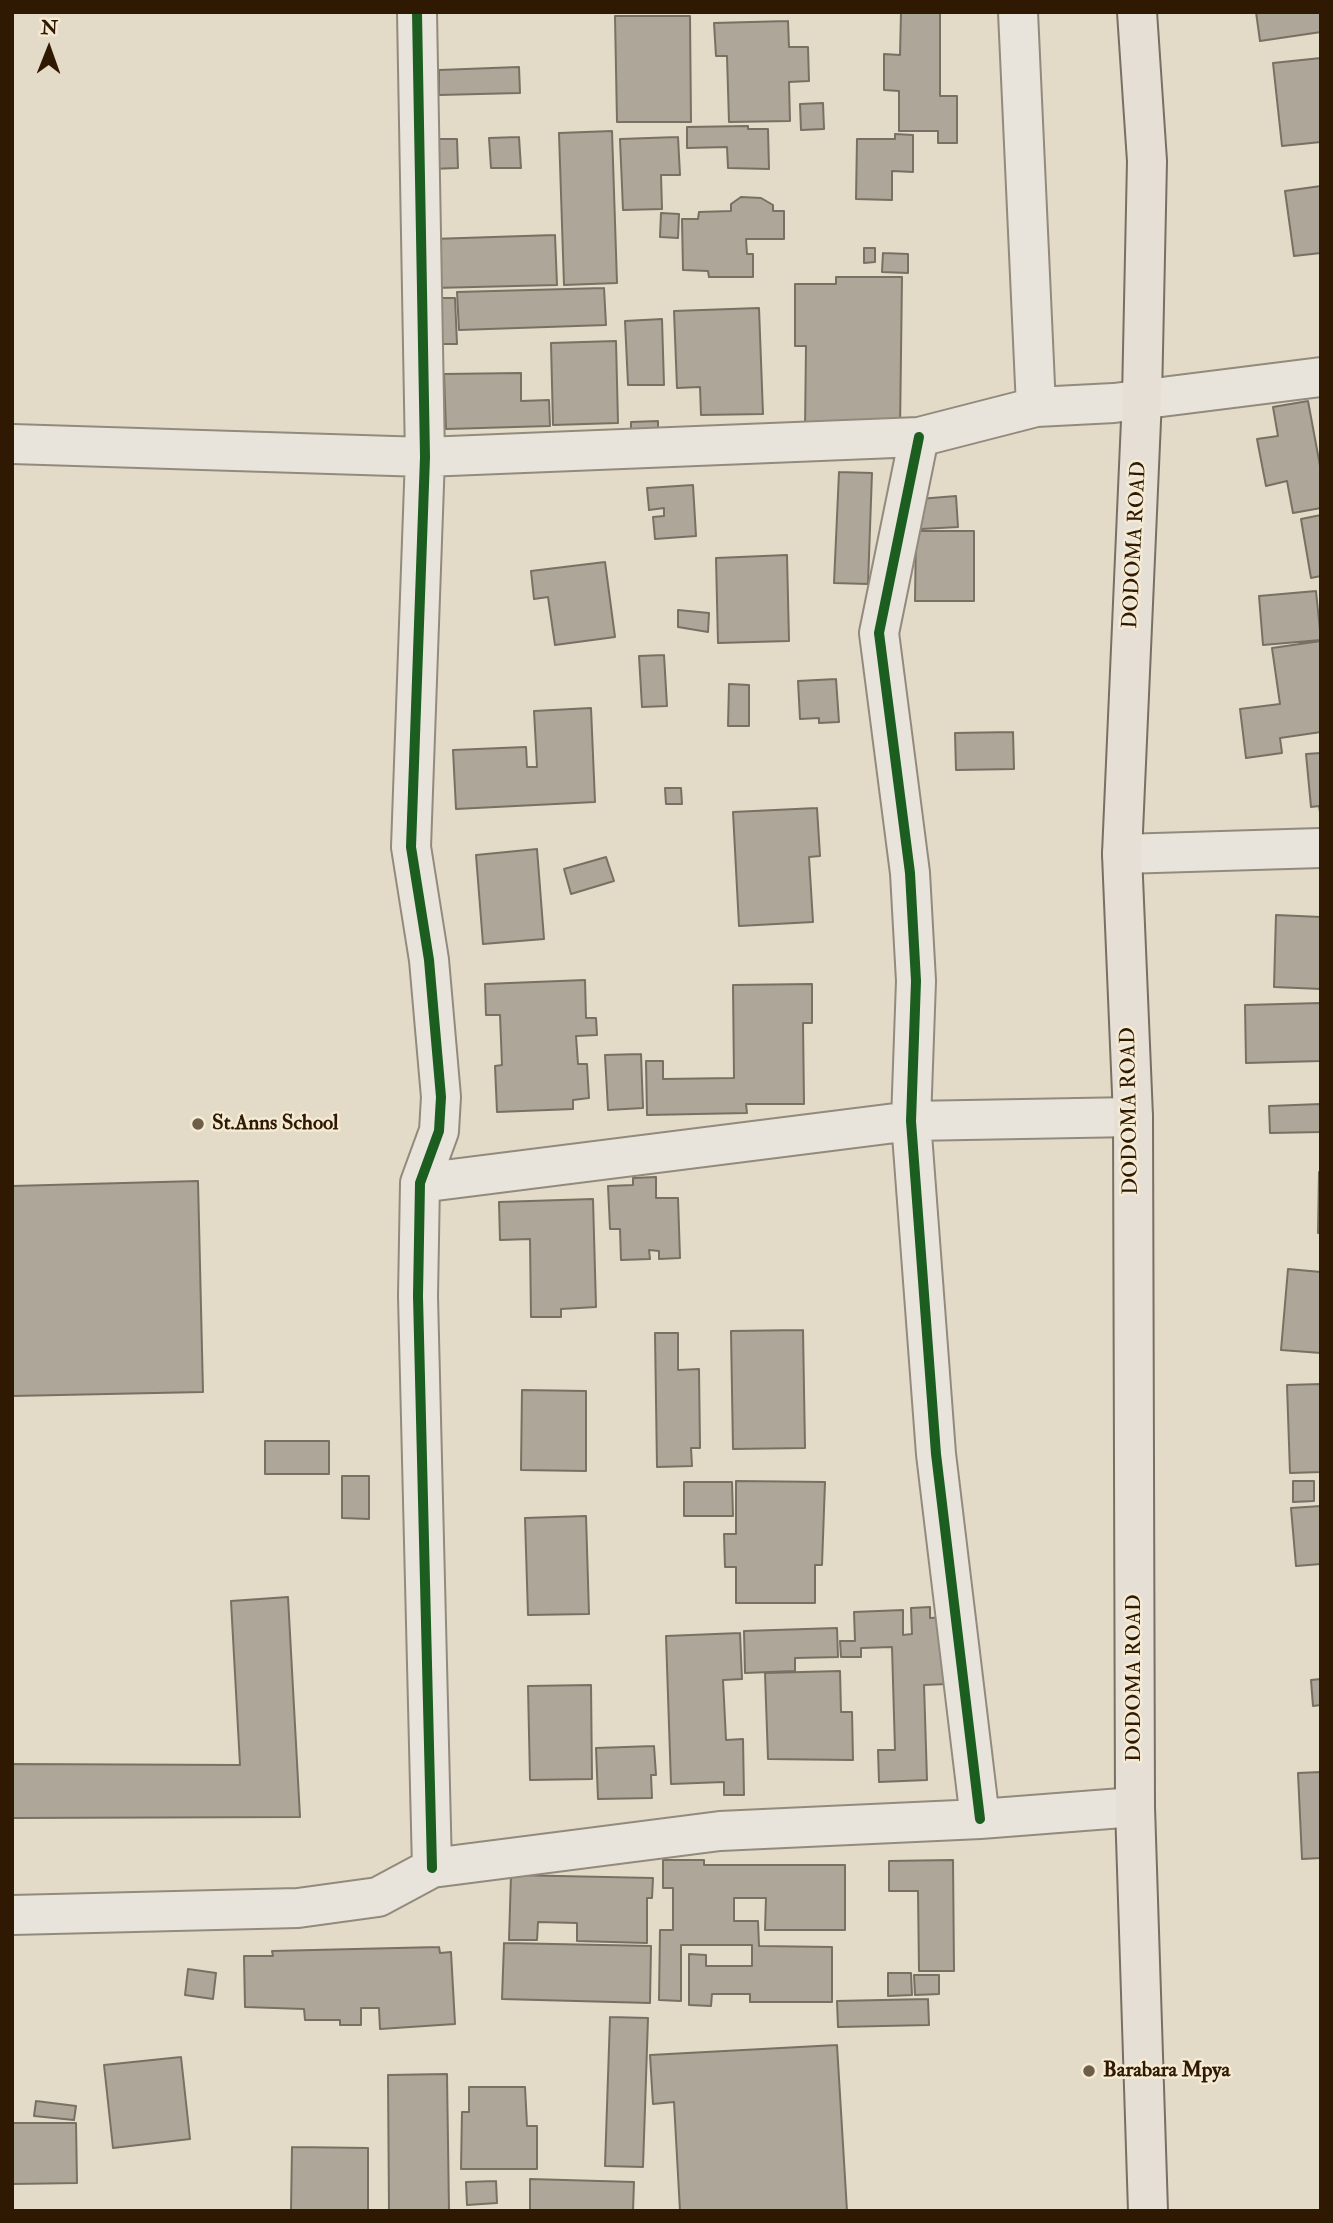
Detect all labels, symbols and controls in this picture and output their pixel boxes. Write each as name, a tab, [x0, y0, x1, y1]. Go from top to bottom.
north arrow	[14, 14, 84, 84]
text: N	[41, 16, 58, 40]
street label: DODOMA ROAD	[1119, 461, 1153, 629]
street label: DODOMA ROAD	[1117, 1027, 1145, 1195]
place label: St.Anns School	[212, 1111, 338, 1137]
marker: St.Anns School	[190, 1116, 206, 1132]
street label: DODOMA ROAD	[1122, 1594, 1148, 1762]
place label: Barabara Mpya	[1103, 2058, 1230, 2084]
marker: Barabara Mpya	[1081, 2063, 1097, 2079]

